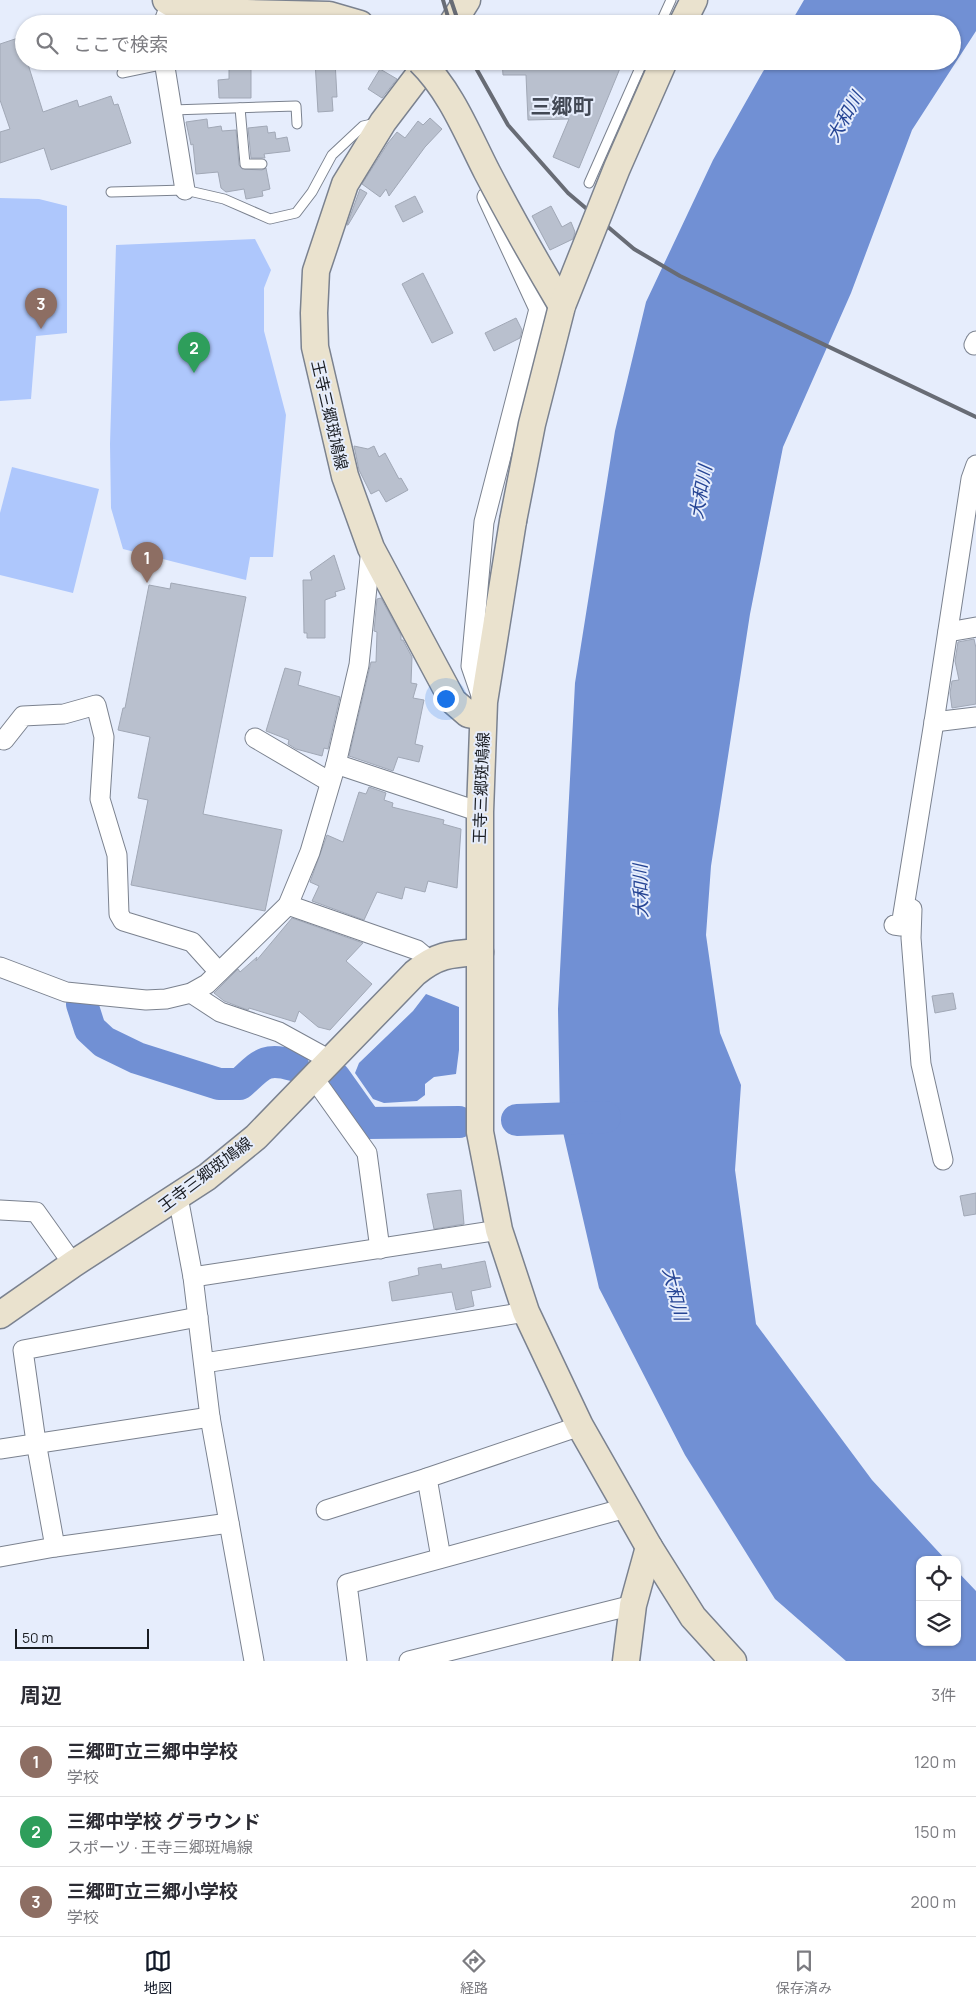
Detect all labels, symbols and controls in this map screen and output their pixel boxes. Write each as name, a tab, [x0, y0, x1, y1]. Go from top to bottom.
search box	[15, 15, 961, 70]
icon: search	[33, 29, 61, 57]
text: ここで検索	[73, 31, 168, 57]
water label: 大和川	[820, 85, 869, 146]
district label: 三郷町	[531, 92, 594, 120]
pin: 3	[25, 288, 57, 329]
pin: 2	[178, 332, 210, 373]
street label: 王寺三郷斑鳩線	[307, 358, 353, 472]
water label: 大和川	[684, 461, 717, 520]
pin: 1	[131, 542, 163, 583]
your location	[433, 686, 459, 712]
street label: 王寺三郷斑鳩線	[468, 732, 494, 844]
water label: 大和川	[627, 862, 652, 918]
street label: 王寺三郷斑鳩線	[154, 1132, 256, 1216]
water label: 大和川	[658, 1265, 695, 1325]
map controls	[916, 1556, 961, 1646]
button: locate	[916, 1556, 961, 1601]
button: layers	[916, 1601, 961, 1646]
scale bar	[15, 1626, 149, 1649]
text: 50 m	[22, 1628, 53, 1647]
text: 周辺	[20, 1681, 62, 1709]
text: 3件	[931, 1684, 956, 1706]
text: 三郷町立三郷中学校	[67, 1738, 238, 1764]
text: 1	[32, 1751, 40, 1773]
text: 120 m	[914, 1751, 956, 1773]
text: 学校	[67, 1766, 99, 1788]
text: 三郷中学校 グラウンド	[67, 1808, 261, 1834]
text: 2	[31, 1821, 41, 1843]
text: 150 m	[914, 1821, 956, 1843]
text: スポーツ · 王寺三郷斑鳩線	[67, 1836, 253, 1858]
text: 三郷町立三郷小学校	[67, 1878, 238, 1904]
text: 3	[31, 1891, 41, 1913]
text: 200 m	[911, 1891, 956, 1913]
text: 学校	[67, 1906, 99, 1928]
tab: 地図	[144, 1947, 172, 1997]
tab: 経路	[460, 1947, 488, 1997]
tab: 保存済み	[776, 1947, 832, 1997]

